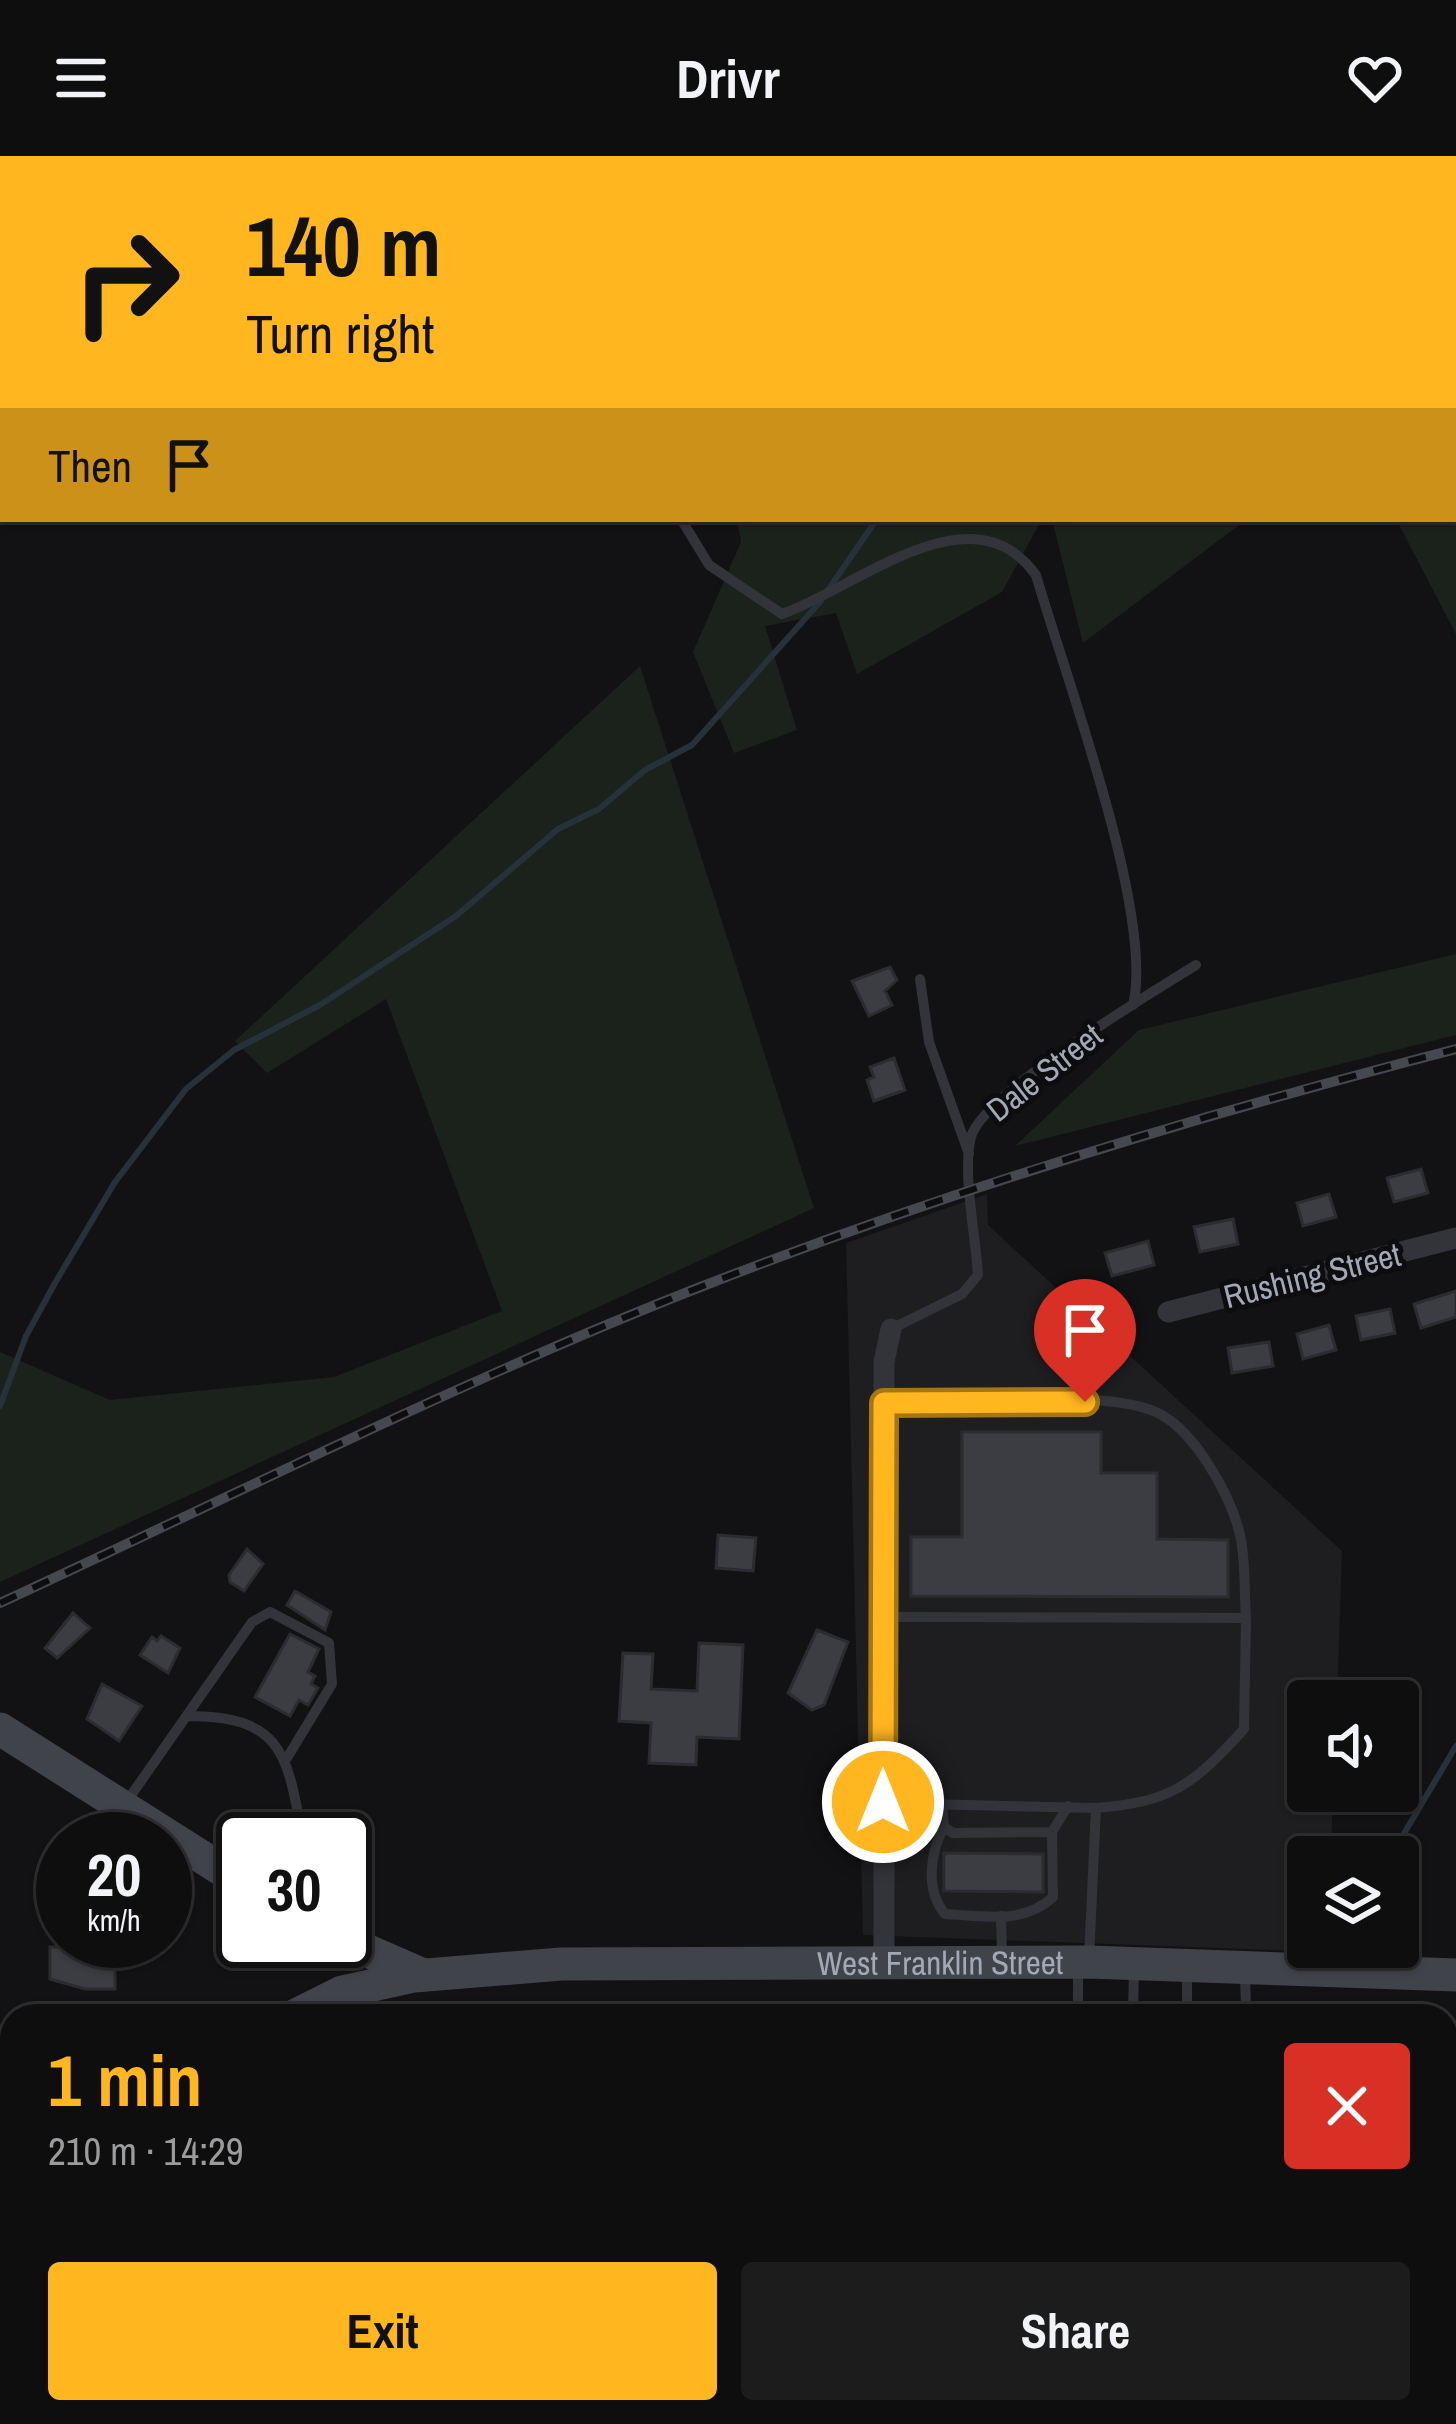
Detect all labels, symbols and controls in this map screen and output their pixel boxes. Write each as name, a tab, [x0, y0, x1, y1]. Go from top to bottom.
text: Drivr	[676, 42, 780, 115]
icon: menu	[48, 45, 114, 111]
icon: heart	[1342, 45, 1408, 111]
text: 140 m	[246, 189, 441, 302]
icon: right	[48, 204, 204, 360]
text: Turn right	[246, 297, 434, 370]
icon: arrive	[156, 432, 222, 498]
text: Then	[48, 435, 132, 496]
street label: Dale Street	[977, 1013, 1111, 1131]
street label: Rushing Street	[1219, 1232, 1405, 1318]
pin	[1034, 1279, 1136, 1402]
icon: arrive	[1052, 1297, 1118, 1363]
map controls	[1287, 1680, 1419, 1968]
button: sound	[1287, 1680, 1419, 1812]
position arrow	[820, 1739, 946, 1865]
speed limit sign: 30	[216, 1812, 372, 1968]
text: 20	[87, 1834, 141, 1915]
button: layers	[1287, 1836, 1419, 1968]
text: km/h	[87, 1900, 141, 1940]
street label: West Franklin Street	[817, 1940, 1063, 1985]
text: 1 min	[48, 2031, 202, 2128]
button: close	[1284, 2043, 1410, 2169]
text: 210 m · 14:29	[48, 2125, 244, 2177]
button: Exit	[48, 2262, 717, 2400]
button: Share	[741, 2262, 1410, 2400]

